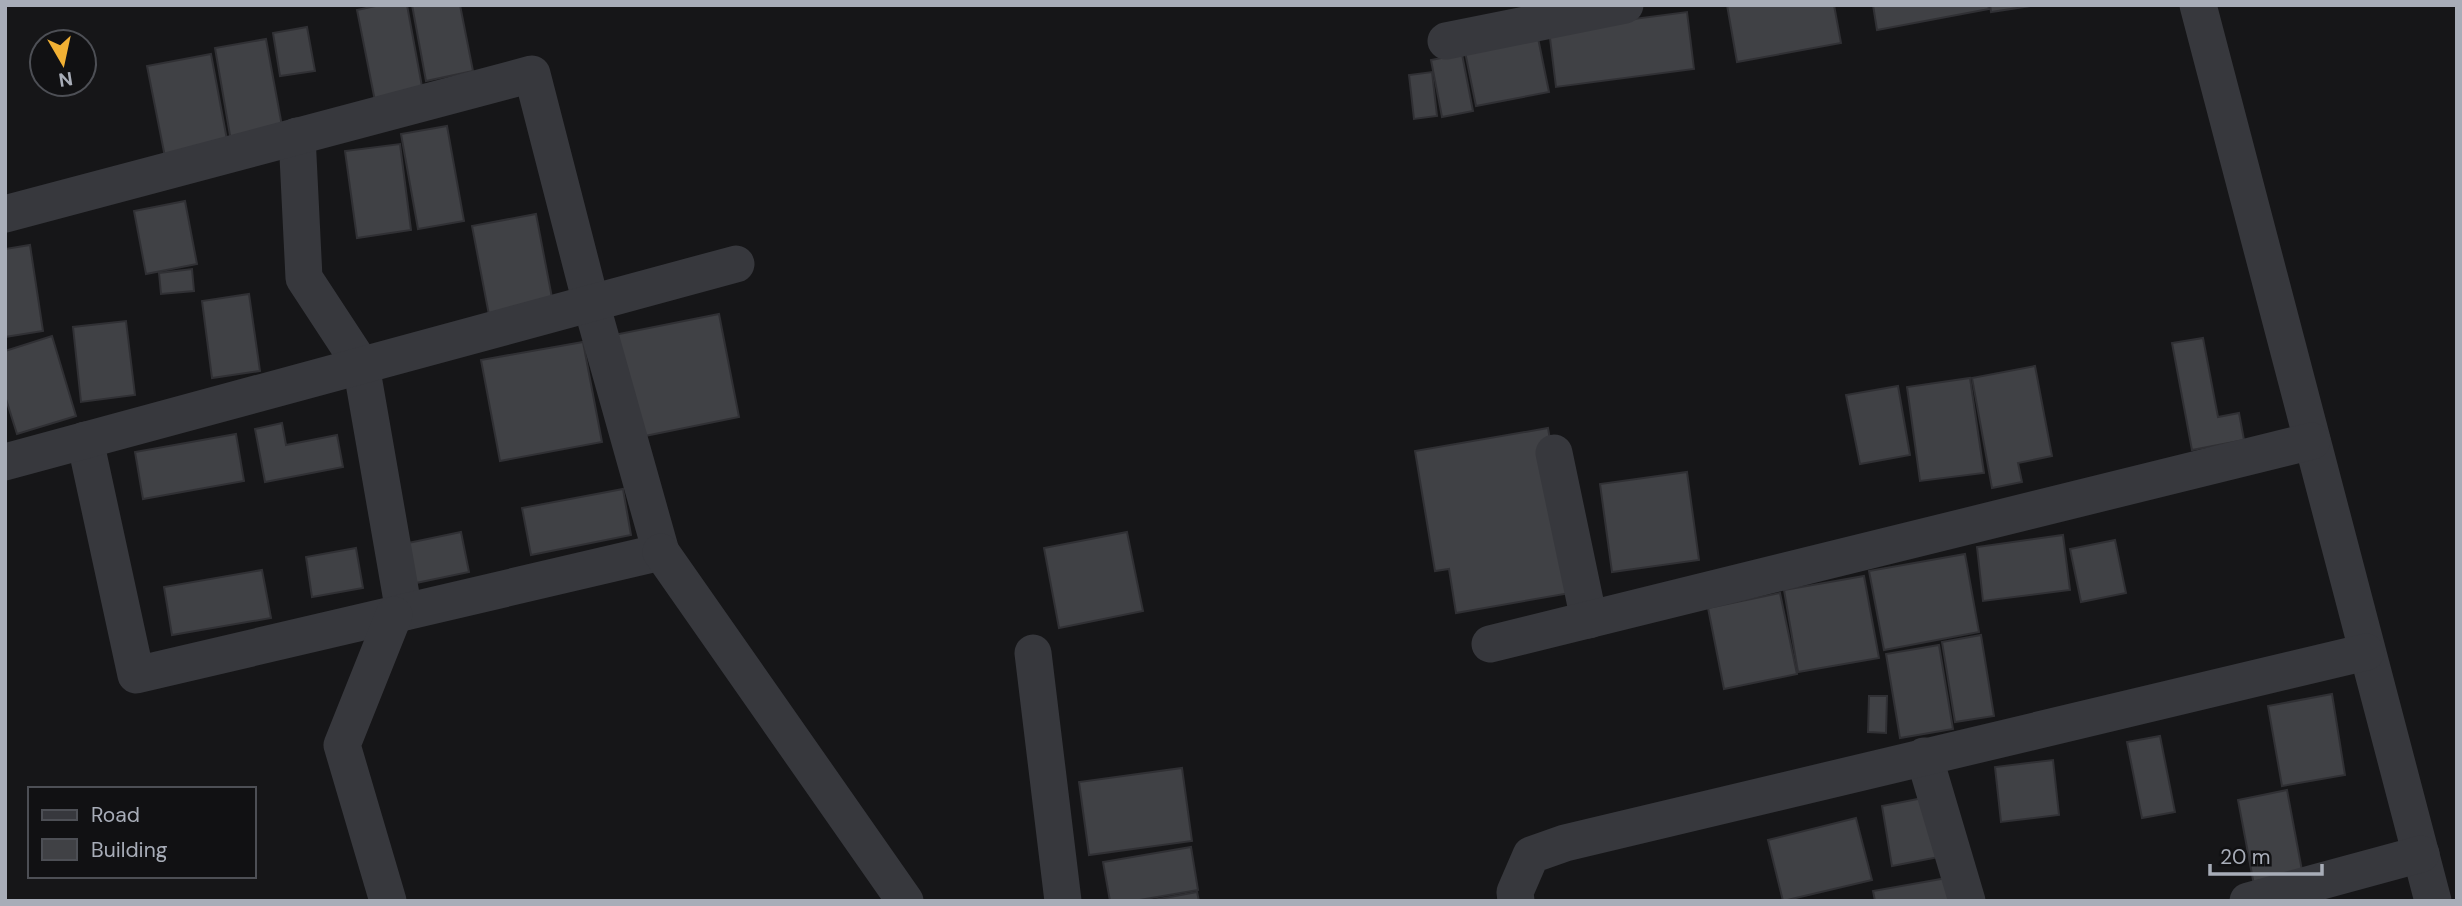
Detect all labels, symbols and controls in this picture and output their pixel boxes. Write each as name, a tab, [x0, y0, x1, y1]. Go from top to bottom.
north arrow	[28, 28, 98, 98]
text: N	[57, 66, 74, 93]
legend	[28, 787, 256, 878]
text: Road	[91, 801, 140, 829]
scale bar	[2210, 832, 2322, 876]
text: Building	[91, 836, 168, 864]
text: 20 m	[2220, 843, 2271, 871]

